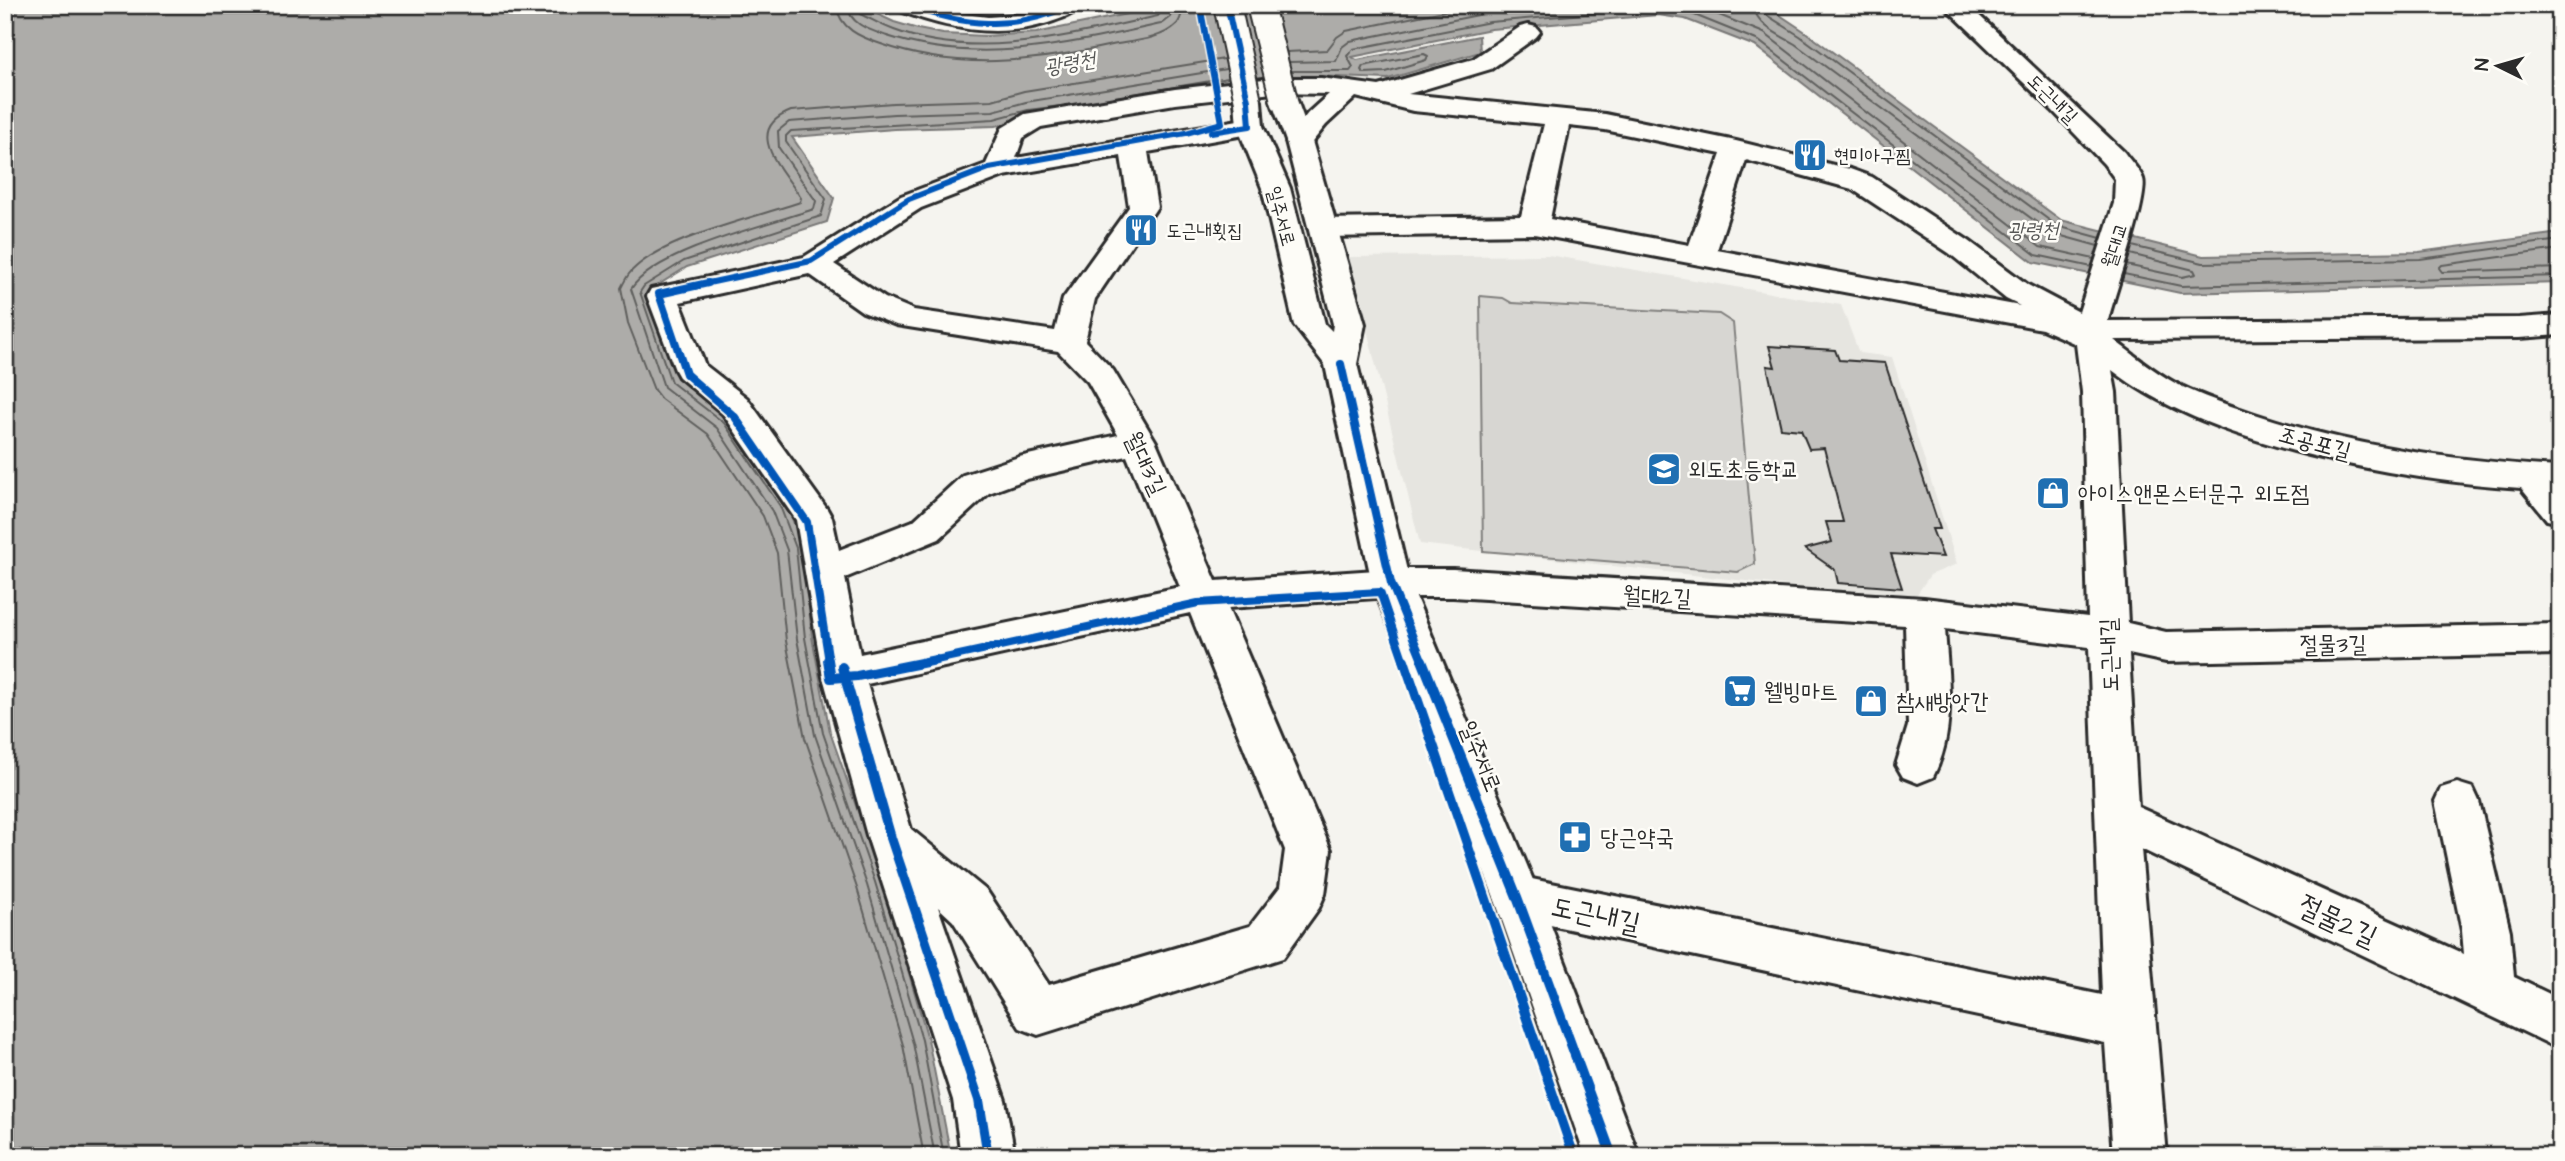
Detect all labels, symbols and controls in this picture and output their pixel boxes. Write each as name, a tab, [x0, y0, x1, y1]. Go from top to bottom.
north arrow	[2464, 32, 2534, 102]
water label: 광령천	[1043, 45, 1099, 82]
text: N	[2469, 57, 2497, 72]
street label: 도근내길	[2021, 68, 2083, 130]
restaurant icon: 현미아구찜	[1791, 136, 1829, 174]
place label: 현미아구찜	[1834, 143, 1910, 170]
street label: 일주서로	[1260, 183, 1302, 249]
restaurant icon: 도근내횟집	[1122, 211, 1160, 249]
water label: 광령천	[2008, 216, 2060, 245]
place label: 도근내횟집	[1166, 218, 1242, 245]
street label: 월대교	[2095, 219, 2135, 271]
street label: 조공포길	[2275, 418, 2355, 468]
street label: 월대3길	[1116, 426, 1174, 501]
school or university icon: 외도초등학교	[1645, 450, 1683, 488]
place label: 외도초등학교	[1688, 454, 1799, 486]
shop icon: 아이스앤몬스터문구 외도점	[2034, 474, 2072, 512]
place label: 아이스앤몬스터문구 외도점	[2078, 478, 2309, 510]
street label: 월대2길	[1622, 579, 1692, 615]
street label: 도근내길	[2093, 617, 2127, 693]
street label: 절물3길	[2299, 628, 2367, 662]
supermarket icon: 웰빙마트	[1721, 672, 1759, 710]
place label: 웰빙마트	[1764, 676, 1838, 708]
shop icon: 참새방앗간	[1852, 682, 1890, 720]
place label: 참새방앗간	[1896, 686, 1989, 718]
street label: 일주서로	[1451, 716, 1509, 797]
pharmacy icon: 당근약국	[1556, 818, 1594, 856]
place label: 당근약국	[1600, 822, 1674, 854]
street label: 절물2길	[2291, 886, 2384, 957]
street label: 도근내길	[1548, 887, 1644, 944]

